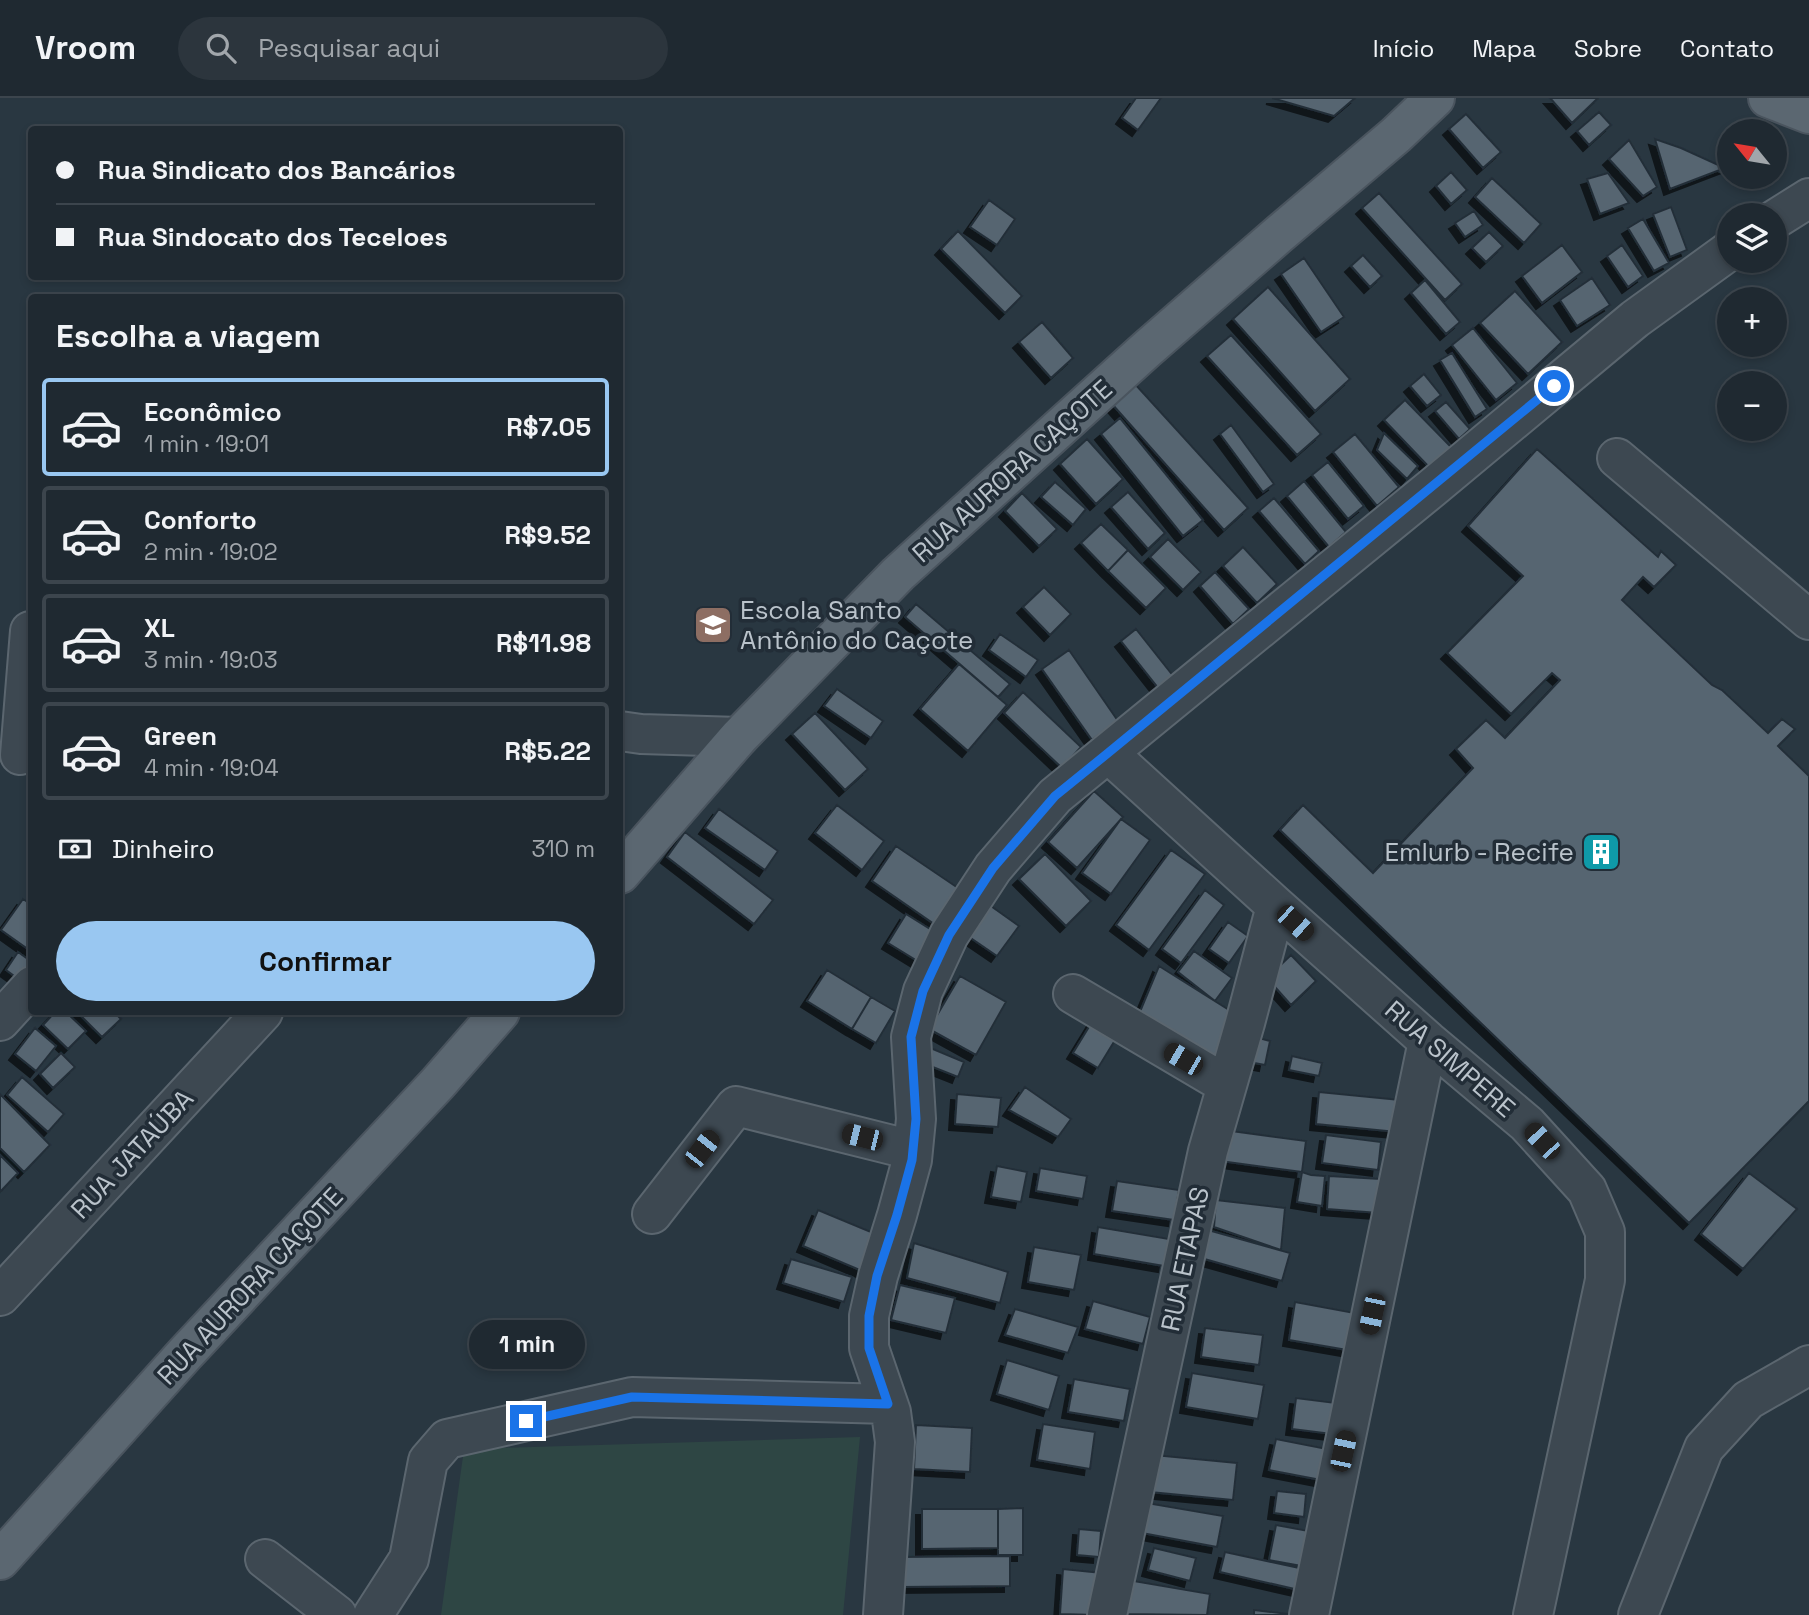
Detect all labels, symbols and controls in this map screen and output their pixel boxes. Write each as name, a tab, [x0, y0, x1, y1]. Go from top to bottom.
search box	[178, 17, 668, 80]
text: Vroom	[35, 27, 136, 69]
icon: search	[202, 29, 240, 67]
text: Pesquisar aqui	[258, 31, 440, 65]
text: Início	[1373, 33, 1434, 64]
text: Mapa	[1472, 33, 1536, 64]
text: Sobre	[1574, 33, 1642, 64]
text: Contato	[1680, 33, 1774, 64]
north arrow	[1717, 119, 1787, 189]
map controls	[1717, 119, 1787, 441]
text: Rua Sindicato dos Bancários	[98, 153, 456, 187]
button: layers	[1717, 203, 1787, 273]
text: Rua Sindocato dos Teceloes	[98, 220, 448, 254]
button: +	[1717, 287, 1787, 357]
text: Escolha a viagem	[56, 316, 321, 356]
route start	[1538, 370, 1570, 402]
button: −	[1717, 371, 1787, 441]
street label: RUA AURORA CAÇOTE	[905, 372, 1119, 570]
text: Econômico	[144, 395, 282, 429]
icon: car	[60, 396, 123, 459]
text: R$7.05	[506, 410, 591, 444]
text: 1 min · 19:01	[144, 429, 269, 459]
text: Conforto	[144, 503, 257, 537]
icon: car	[60, 504, 123, 567]
text: R$9.52	[504, 518, 591, 552]
text: 2 min · 19:02	[144, 537, 278, 567]
place label: Escola Santo Antônio do Caçote	[740, 593, 973, 657]
school or university icon: Escola Santo Antônio do Caçote	[692, 604, 734, 646]
text: XL	[144, 611, 175, 645]
icon: car	[60, 612, 123, 675]
text: R$11.98	[496, 626, 591, 660]
text: 3 min · 19:03	[144, 645, 278, 675]
text: Green	[144, 719, 217, 753]
icon: car	[60, 720, 123, 783]
text: R$5.22	[505, 734, 591, 768]
text: 4 min · 19:04	[144, 753, 279, 783]
icon: cash	[56, 830, 94, 868]
building icon: Emlurb - Recife	[1580, 831, 1622, 873]
text: Dinheiro	[112, 832, 215, 866]
text: 310 m	[531, 834, 595, 864]
place label: Emlurb - Recife	[1384, 835, 1574, 869]
car	[1273, 901, 1318, 945]
button: Confirmar	[56, 921, 595, 1001]
street label: RUA SIMPERE	[1378, 993, 1522, 1125]
car	[1160, 1039, 1207, 1079]
street label: RUA JATAÚBA	[63, 1082, 201, 1226]
car	[1520, 1118, 1565, 1164]
car	[840, 1122, 885, 1152]
car	[681, 1126, 724, 1172]
street label: RUA AURORA CAÇOTE	[150, 1180, 350, 1392]
street label: RUA ETAPAS	[1153, 1184, 1217, 1334]
car	[1358, 1291, 1387, 1337]
callout: 1 min	[468, 1320, 584, 1368]
text: 1 min	[499, 1329, 555, 1359]
route end	[510, 1405, 542, 1437]
car	[1329, 1428, 1358, 1474]

